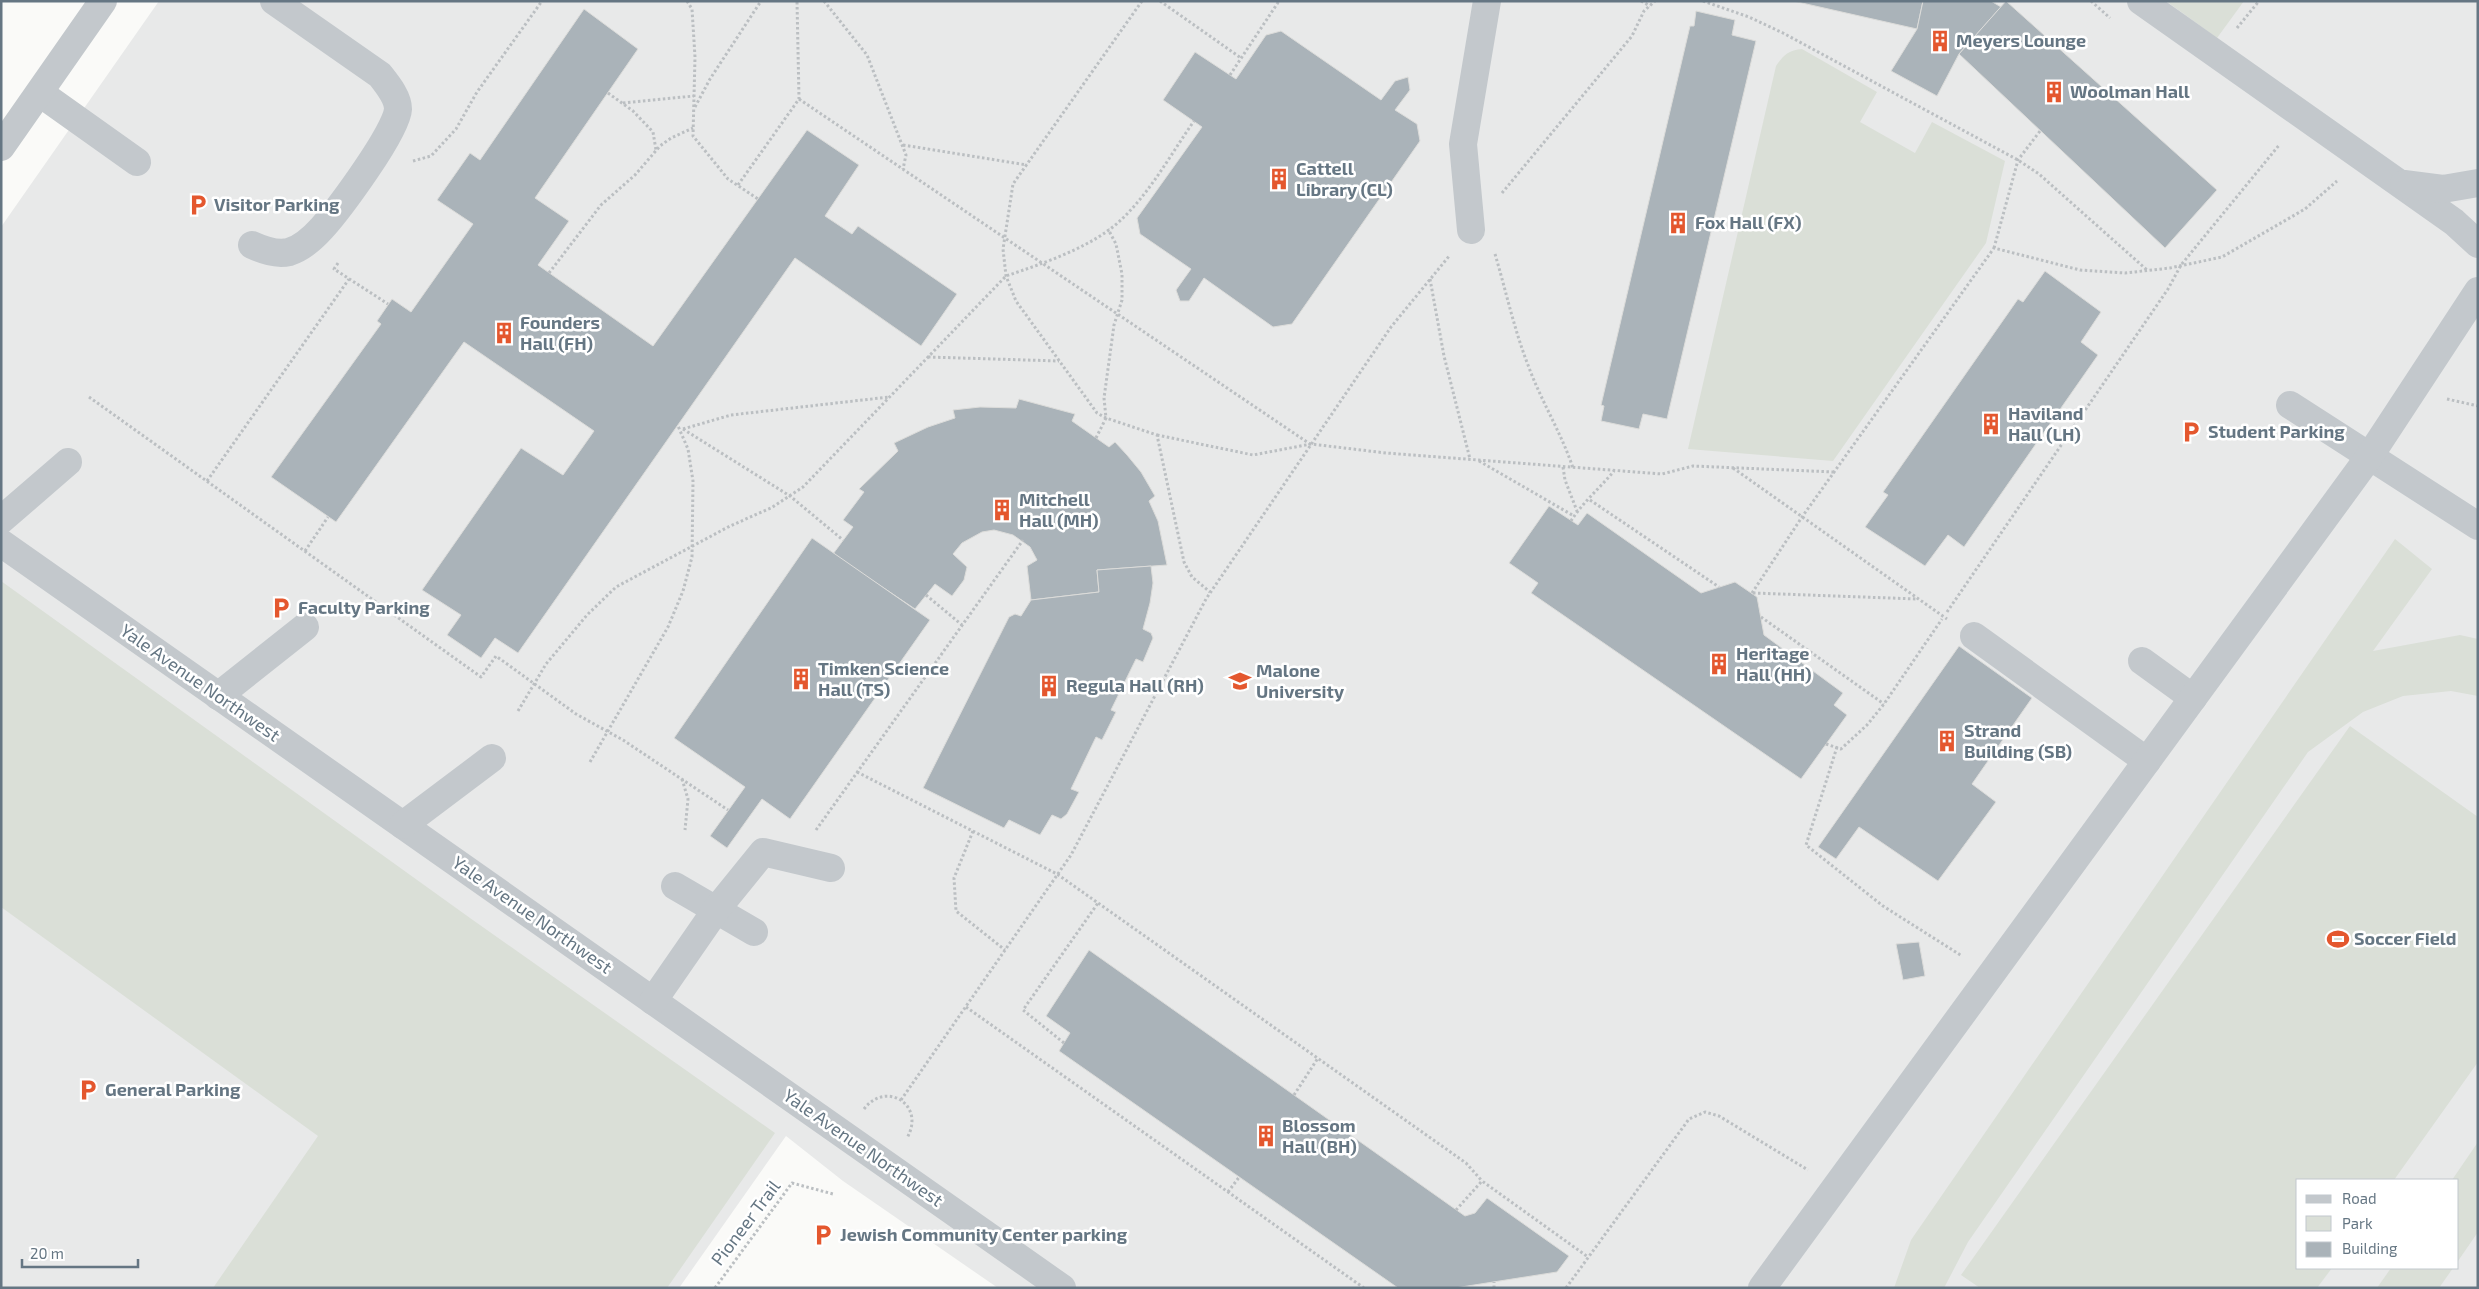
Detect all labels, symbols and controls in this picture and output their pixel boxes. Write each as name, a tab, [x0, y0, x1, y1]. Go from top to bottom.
building icon: Meyers Lounge	[1927, 28, 1953, 54]
place label: Meyers Lounge	[1956, 29, 2086, 51]
building icon: Woolman Hall	[2041, 79, 2067, 105]
place label: Woolman Hall	[2070, 80, 2190, 102]
place label: Cattell Library (CL)	[1296, 157, 1393, 200]
building icon: Cattell Library (CL)	[1266, 166, 1292, 192]
parking icon: Visitor Parking	[185, 192, 211, 218]
place label: Visitor Parking	[214, 193, 340, 215]
building icon: Fox Hall (FX)	[1665, 210, 1691, 236]
place label: Fox Hall (FX)	[1695, 211, 1802, 233]
place label: Founders Hall (FH)	[520, 311, 600, 354]
building icon: Founders Hall (FH)	[491, 320, 517, 346]
place label: Haviland Hall (LH)	[2008, 402, 2084, 445]
building icon: Haviland Hall (LH)	[1978, 411, 2004, 437]
parking icon: Student Parking	[2178, 419, 2204, 445]
place label: Student Parking	[2208, 420, 2345, 442]
place label: Mitchell Hall (MH)	[1019, 488, 1099, 531]
building icon: Mitchell Hall (MH)	[989, 497, 1015, 523]
parking icon: Faculty Parking	[268, 595, 294, 621]
place label: Faculty Parking	[298, 596, 430, 618]
street label: Yale Avenue Northwest	[116, 619, 285, 746]
place label: Heritage Hall (HH)	[1736, 642, 1812, 685]
building icon: Heritage Hall (HH)	[1706, 651, 1732, 677]
place label: Timken Science Hall (TS)	[818, 657, 949, 700]
place label: Malone University	[1256, 659, 1345, 702]
building icon: Timken Science Hall (TS)	[788, 666, 814, 692]
school or university icon: Malone University	[1227, 668, 1253, 694]
building icon: Regula Hall (RH)	[1036, 673, 1062, 699]
place label: Regula Hall (RH)	[1066, 674, 1204, 696]
place label: Strand Building (SB)	[1964, 719, 2072, 762]
building icon: Strand Building (SB)	[1934, 728, 1960, 754]
street label: Yale Avenue Northwest	[448, 851, 617, 978]
sports icon: Soccer Field	[2325, 926, 2351, 952]
place label: Soccer Field	[2354, 927, 2456, 949]
parking icon: General Parking	[75, 1077, 101, 1103]
place label: General Parking	[105, 1078, 241, 1100]
street label: Yale Avenue Northwest	[779, 1084, 948, 1211]
place label: Blossom Hall (BH)	[1282, 1114, 1357, 1157]
building icon: Blossom Hall (BH)	[1253, 1123, 1279, 1149]
street label: Pioneer Trail	[706, 1175, 785, 1269]
legend	[2296, 1179, 2459, 1269]
text: Road	[2342, 1189, 2377, 1207]
text: Park	[2342, 1214, 2373, 1232]
parking icon: Jewish Community Center parking	[810, 1222, 836, 1248]
place label: Jewish Community Center parking	[840, 1223, 1128, 1245]
scale bar	[22, 1236, 139, 1268]
text: Building	[2342, 1239, 2398, 1257]
text: 20 m	[30, 1244, 64, 1262]

